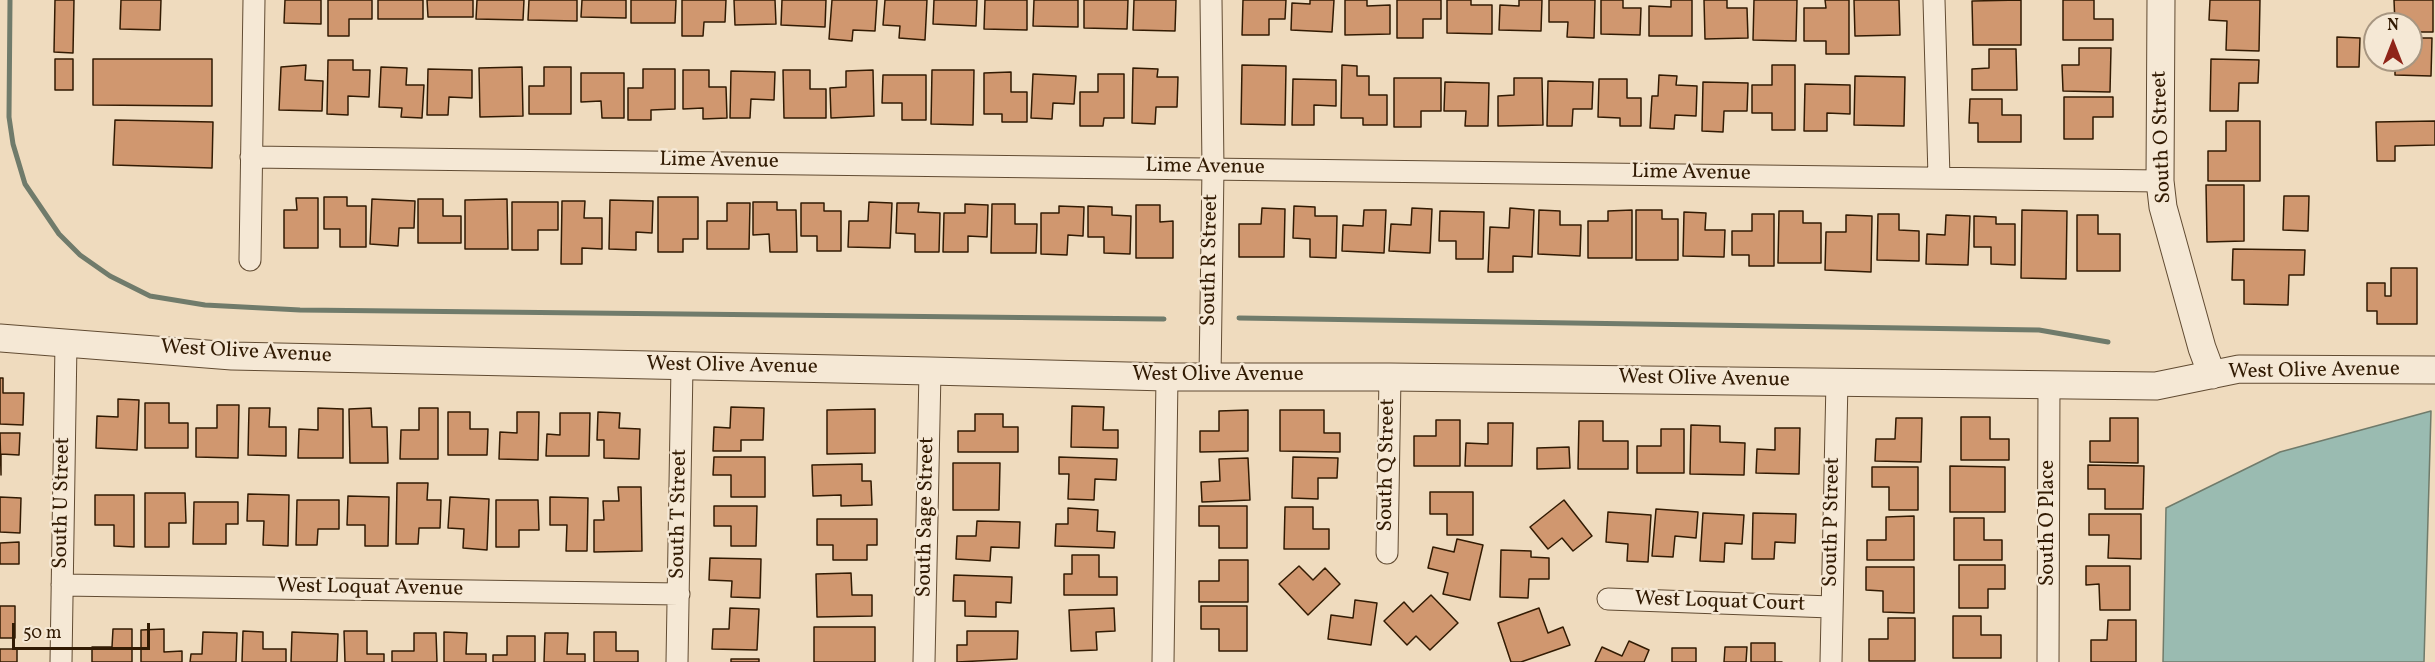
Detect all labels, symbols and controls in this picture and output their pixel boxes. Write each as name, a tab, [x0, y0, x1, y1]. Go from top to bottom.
north arrow	[2363, 12, 2423, 72]
text: N	[2387, 15, 2399, 37]
street label: South O Street	[2148, 70, 2178, 204]
street label: Lime Avenue	[659, 148, 779, 176]
street label: Lime Avenue	[1145, 154, 1265, 182]
street label: Lime Avenue	[1631, 160, 1751, 188]
street label: South R Street	[1197, 194, 1225, 326]
street label: West Olive Avenue	[160, 336, 332, 370]
street label: West Olive Avenue	[646, 353, 818, 381]
street label: West Olive Avenue	[2228, 358, 2400, 386]
street label: West Olive Avenue	[1132, 363, 1304, 389]
street label: West Olive Avenue	[1618, 366, 1790, 394]
street label: South Q Street	[1374, 398, 1402, 532]
street label: South Sage Street	[913, 436, 941, 598]
street label: South U Street	[49, 437, 77, 569]
street label: South T Street	[666, 449, 694, 579]
street label: South P Street	[1819, 457, 1847, 587]
street label: South O Place	[2036, 460, 2062, 586]
street label: West Loquat Avenue	[277, 575, 463, 603]
street label: West Loquat Court	[1634, 587, 1806, 619]
scale bar	[15, 611, 153, 649]
text: 50 m	[23, 621, 62, 646]

